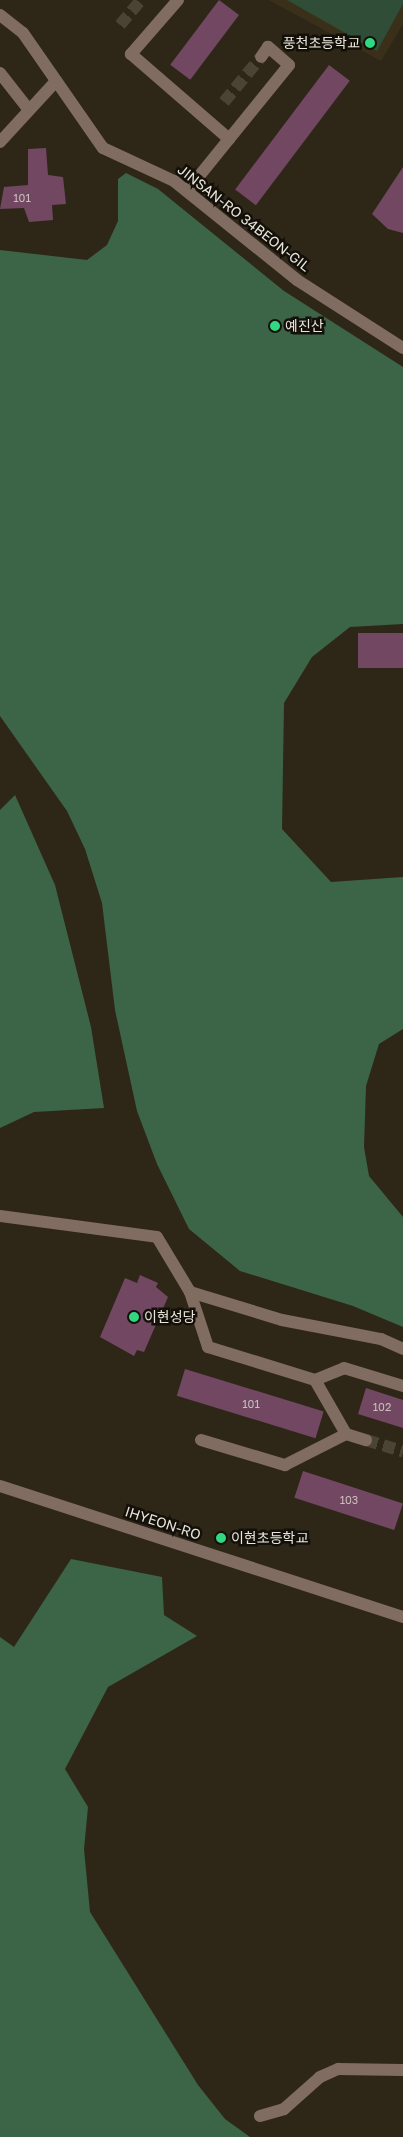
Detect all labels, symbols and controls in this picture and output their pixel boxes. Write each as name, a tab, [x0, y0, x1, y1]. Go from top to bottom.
place label: 풍천초등학교	[283, 35, 360, 51]
marker: 풍천초등학교	[364, 37, 376, 49]
street label: JINSAN-RO 34BEON-GIL	[174, 161, 314, 275]
house number: 101	[13, 191, 31, 205]
place label: 예진산	[285, 318, 324, 334]
marker: 예진산	[269, 320, 281, 332]
place label: 이현성당	[144, 1309, 196, 1325]
marker: 이현성당	[128, 1311, 140, 1323]
house number: 101	[242, 1397, 260, 1411]
house number: 102	[373, 1400, 391, 1414]
house number: 103	[340, 1493, 358, 1507]
street label: IHYEON-RO	[123, 1503, 203, 1543]
place label: 이현초등학교	[231, 1530, 308, 1546]
marker: 이현초등학교	[215, 1532, 227, 1544]

